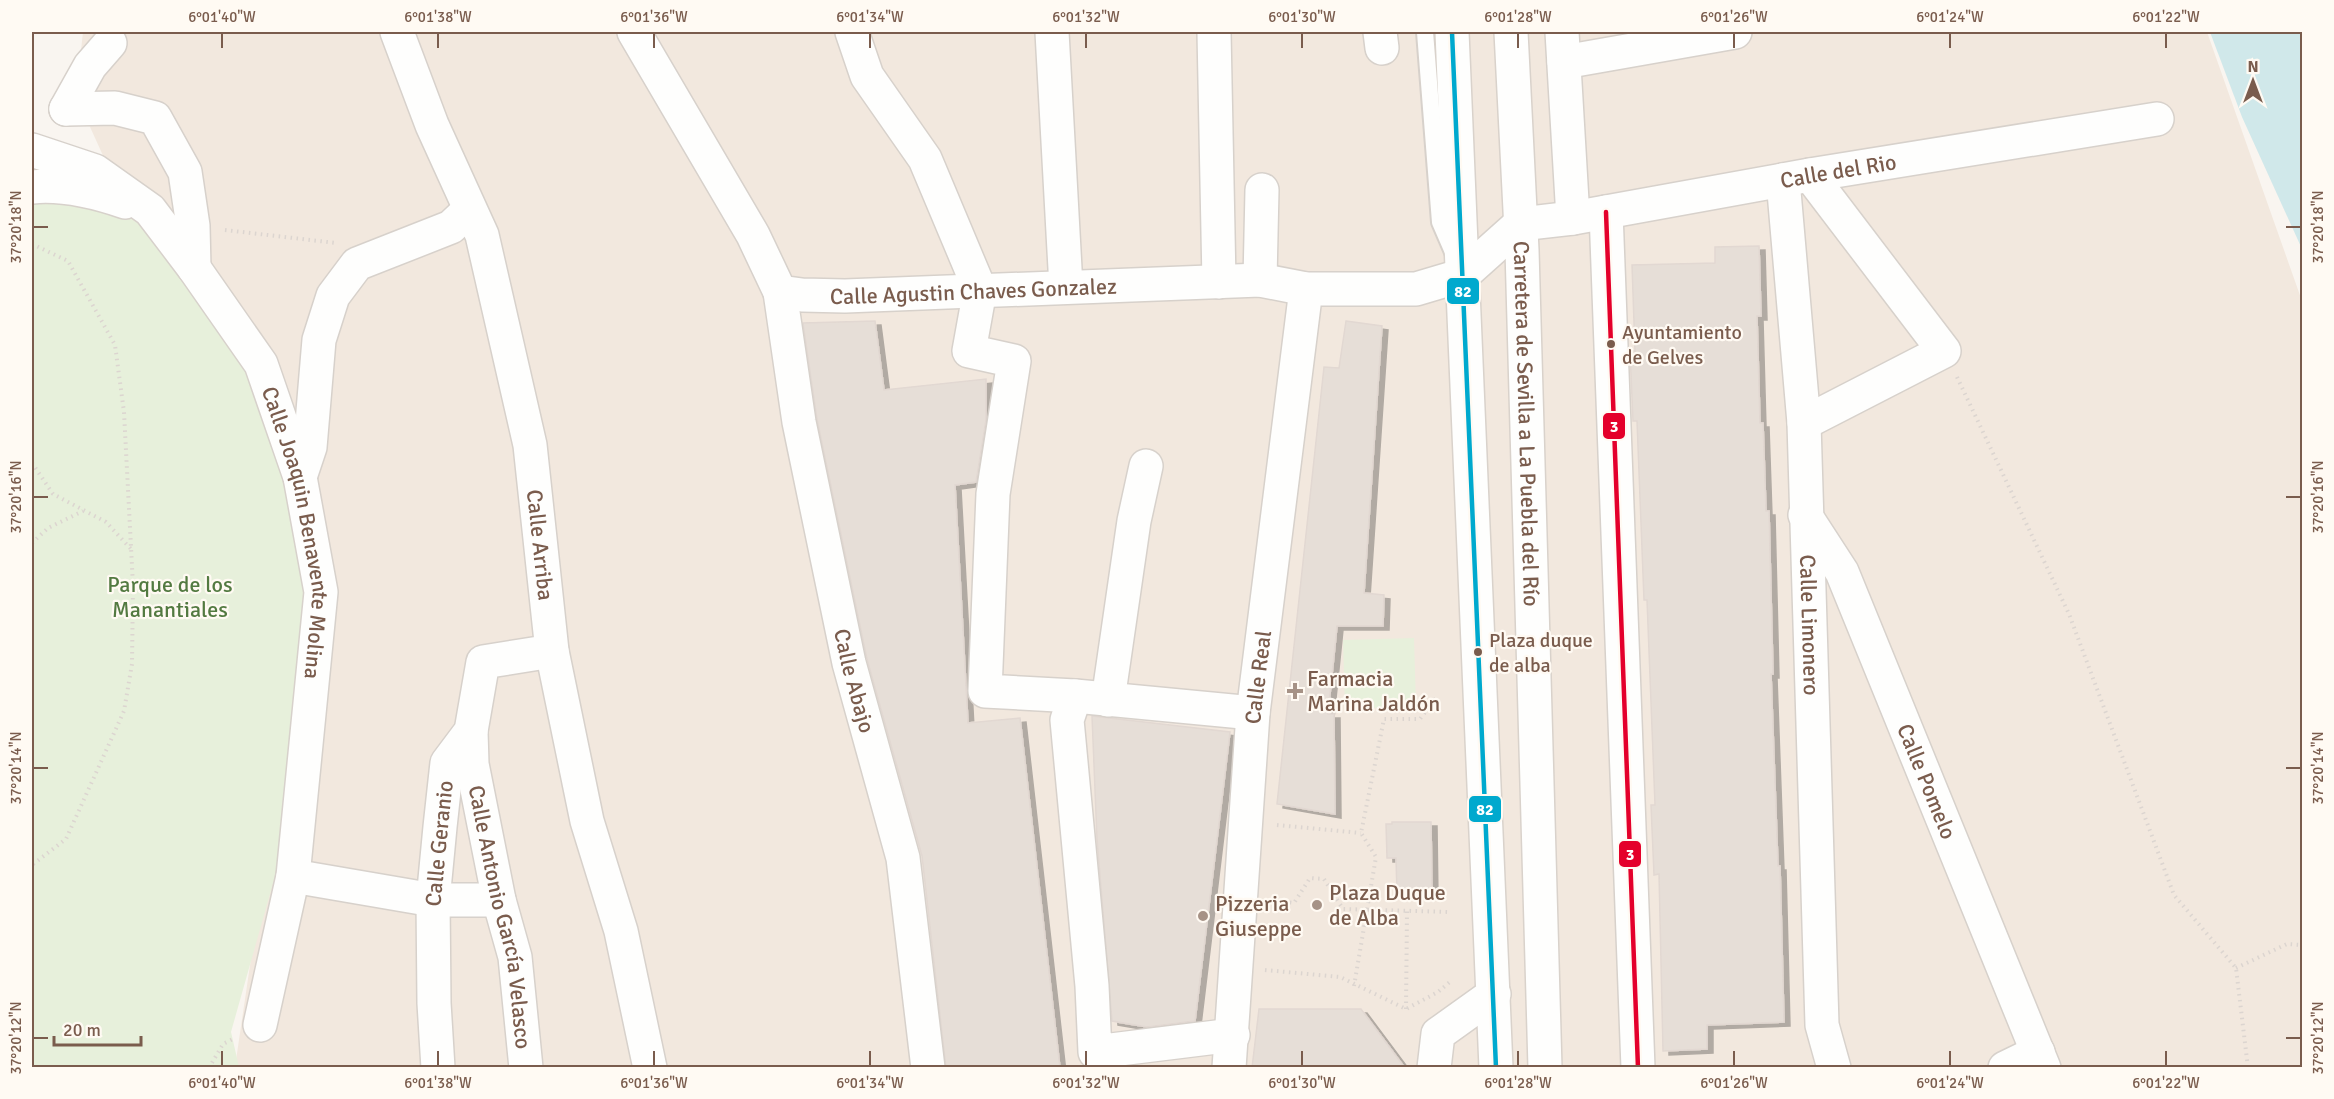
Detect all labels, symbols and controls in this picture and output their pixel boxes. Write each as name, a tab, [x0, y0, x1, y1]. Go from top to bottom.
text: 6°01'40"W	[188, 8, 256, 26]
text: 6°01'38"W	[404, 8, 472, 26]
text: 6°01'36"W	[620, 8, 688, 26]
text: 6°01'34"W	[836, 8, 904, 26]
text: 6°01'32"W	[1052, 8, 1120, 26]
text: 6°01'30"W	[1268, 8, 1336, 26]
text: 6°01'28"W	[1484, 8, 1552, 26]
text: 6°01'26"W	[1700, 8, 1768, 26]
text: 6°01'24"W	[1916, 8, 1984, 26]
text: 6°01'22"W	[2132, 8, 2200, 26]
north arrow	[2223, 51, 2283, 111]
text: N	[2247, 57, 2259, 77]
street label: Calle del Rio	[1778, 148, 1898, 194]
text: 37°20'18"N	[7, 190, 25, 264]
text: 37°20'18"N	[2309, 190, 2327, 264]
street label: Carretera de Sevilla a La Puebla del Río	[1508, 240, 1546, 607]
street label: Calle Agustin Chaves Gonzalez	[830, 272, 1117, 310]
line badge: 82	[1446, 277, 1480, 305]
text: 82	[1454, 282, 1472, 302]
place label: Ayuntamiento de Gelves	[1622, 320, 1742, 370]
marker: Ayuntamiento de Gelves	[1605, 338, 1617, 350]
street label: Calle Joaquin Benavente Molina	[256, 383, 334, 680]
line badge: 3	[1602, 412, 1626, 440]
text: 3	[1610, 417, 1618, 437]
text: 37°20'16"N	[7, 460, 25, 534]
text: 37°20'16"N	[2309, 460, 2327, 534]
street label: Calle Arriba	[521, 488, 560, 602]
street label: Calle Limonero	[1794, 554, 1826, 696]
park label: Parque de los Manantiales	[107, 571, 233, 623]
street label: Calle Abajo	[829, 626, 881, 736]
place label: Plaza duque de alba	[1489, 628, 1593, 678]
street label: Calle Real	[1239, 629, 1277, 725]
marker: Plaza duque de alba	[1472, 646, 1484, 658]
place label: Farmacia Marina Jaldón	[1307, 665, 1440, 717]
marker: Farmacia Marina Jaldón	[1288, 684, 1302, 698]
street label: Calle Pomelo	[1892, 720, 1963, 843]
text: 37°20'14"N	[7, 731, 25, 805]
text: 37°20'14"N	[2309, 731, 2327, 805]
street label: Calle Geranio	[419, 779, 458, 908]
street label: Calle Antonio García Velasco	[463, 783, 538, 1050]
line badge: 82	[1468, 795, 1502, 823]
text: 82	[1476, 800, 1494, 820]
line badge: 3	[1618, 840, 1642, 868]
text: 3	[1626, 845, 1634, 865]
place label: Plaza Duque de Alba	[1329, 879, 1446, 931]
place label: Pizzeria Giuseppe	[1215, 890, 1302, 942]
marker: Plaza Duque de Alba	[1310, 898, 1324, 912]
marker: Pizzeria Giuseppe	[1196, 909, 1210, 923]
text: 37°20'12"N	[7, 1001, 25, 1075]
text: 37°20'12"N	[2309, 1001, 2327, 1075]
scale bar	[54, 1009, 141, 1047]
text: 20 m	[63, 1019, 101, 1041]
text: 6°01'40"W	[188, 1074, 256, 1092]
text: 6°01'38"W	[404, 1074, 472, 1092]
text: 6°01'36"W	[620, 1074, 688, 1092]
text: 6°01'34"W	[836, 1074, 904, 1092]
text: 6°01'32"W	[1052, 1074, 1120, 1092]
text: 6°01'30"W	[1268, 1074, 1336, 1092]
text: 6°01'28"W	[1484, 1074, 1552, 1092]
text: 6°01'26"W	[1700, 1074, 1768, 1092]
text: 6°01'24"W	[1916, 1074, 1984, 1092]
text: 6°01'22"W	[2132, 1074, 2200, 1092]

